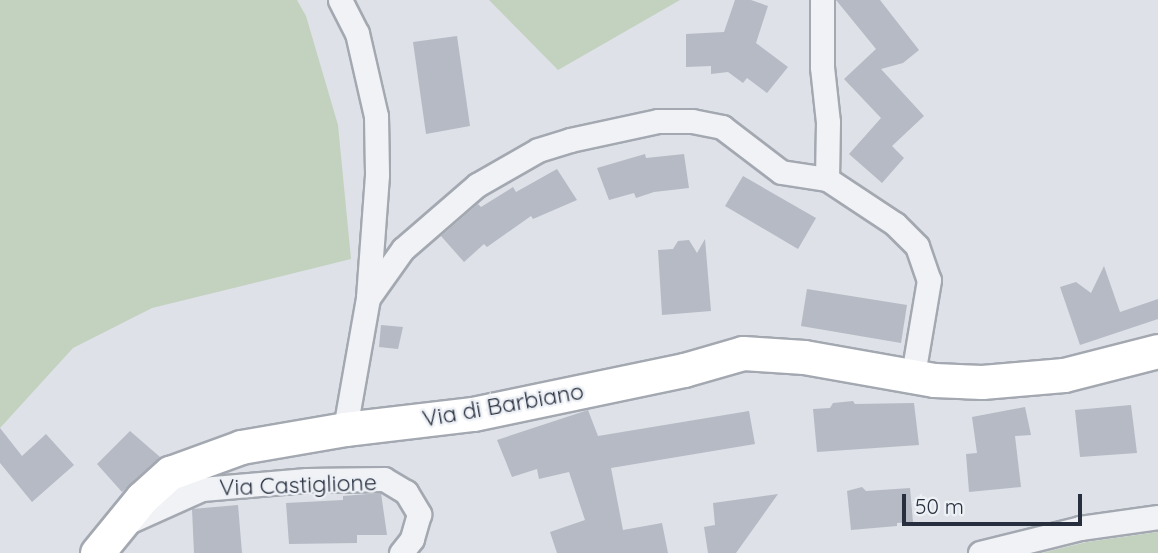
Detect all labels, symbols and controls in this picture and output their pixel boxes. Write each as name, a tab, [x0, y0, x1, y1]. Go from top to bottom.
street label: Via di Barbiano	[420, 377, 586, 433]
street label: Via Castiglione	[219, 468, 377, 502]
scale bar	[906, 480, 1086, 524]
text: 50 m	[915, 493, 964, 519]

